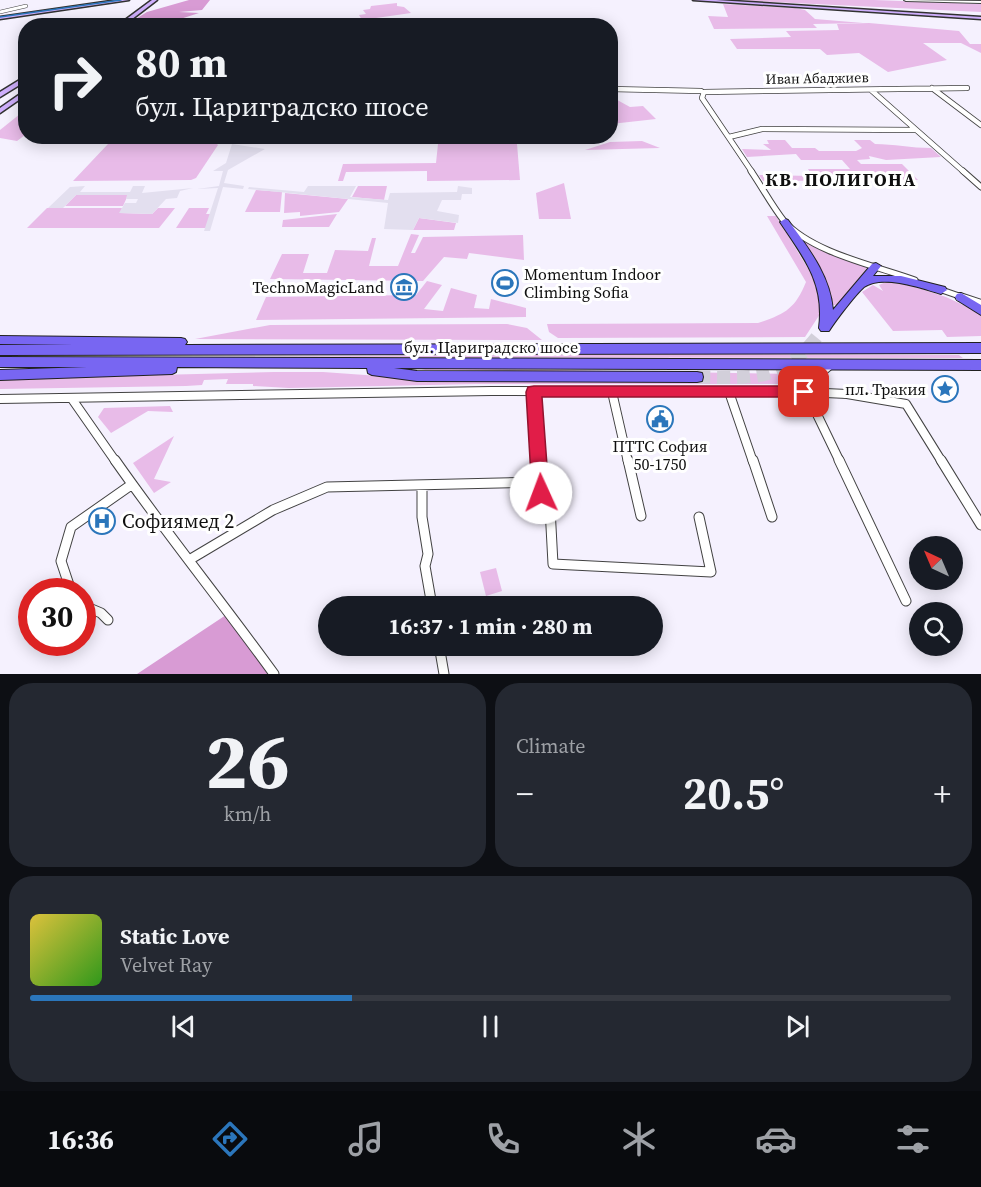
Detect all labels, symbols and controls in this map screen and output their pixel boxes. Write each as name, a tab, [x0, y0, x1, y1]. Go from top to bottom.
text: 80 m	[135, 33, 228, 91]
icon: right	[36, 42, 114, 120]
street label: Иван Абаджиев	[765, 67, 869, 89]
text: бул. Цариградско шосе	[135, 88, 429, 125]
district label: КВ. ПОЛИГОНА	[765, 167, 917, 192]
place label: Momentum Indoor Climbing Sofia	[524, 263, 661, 303]
sports icon: Momentum Indoor Climbing Sofia	[490, 268, 520, 298]
museum icon: TechnoMagicLand	[389, 272, 419, 302]
place label: TechnoMagicLand	[253, 276, 384, 298]
street label: бул. Цариградско шосе	[404, 336, 578, 358]
pin	[778, 366, 829, 417]
place icon: пл. Тракия	[930, 374, 960, 404]
icon: arrive	[787, 375, 820, 408]
place label: пл. Тракия	[845, 378, 926, 400]
public building icon: ПТТС София 50-1750	[645, 404, 675, 434]
place label: ПТТС София 50-1750	[612, 435, 708, 475]
position arrow	[509, 461, 573, 525]
hospital icon: Софиямед 2	[87, 506, 117, 536]
place label: Софиямед 2	[122, 507, 234, 535]
north arrow	[909, 536, 963, 590]
map controls	[909, 536, 963, 656]
speed limit sign: 30	[18, 578, 96, 656]
button: search	[909, 602, 963, 656]
text: 16:37 · 1 min · 280 m	[389, 611, 592, 641]
text: 26	[205, 707, 290, 814]
text: Climate	[516, 732, 585, 760]
text: 20.5°	[683, 762, 784, 824]
text: −	[516, 771, 534, 816]
text: +	[934, 771, 951, 816]
text: km/h	[224, 800, 271, 828]
text: Static Love	[120, 921, 230, 951]
text: Velvet Ray	[120, 951, 212, 979]
icon: previous	[167, 1010, 200, 1043]
icon: pause	[474, 1010, 507, 1043]
icon: next	[781, 1010, 814, 1043]
icon: directions	[209, 1118, 251, 1160]
icon: music	[345, 1118, 387, 1160]
icon: phone	[482, 1118, 524, 1160]
icon: climate	[618, 1118, 660, 1160]
icon: car	[755, 1118, 797, 1160]
icon: filters	[892, 1118, 934, 1160]
text: 16:36	[47, 1121, 114, 1158]

